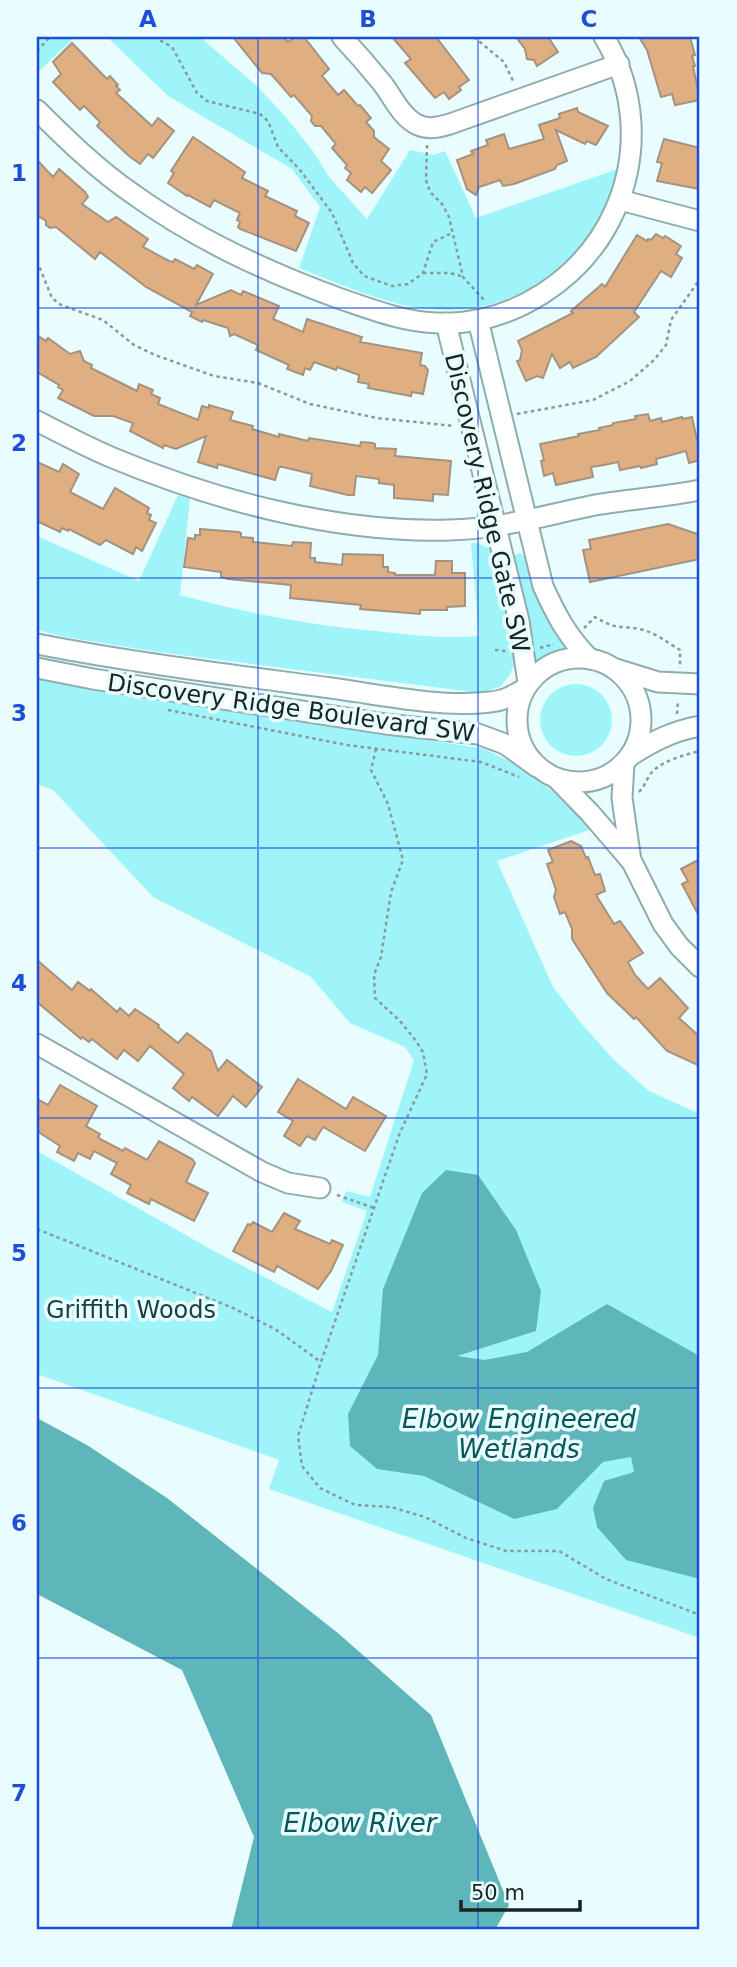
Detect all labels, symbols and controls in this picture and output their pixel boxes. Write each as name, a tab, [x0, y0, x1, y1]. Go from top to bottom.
text: A	[139, 6, 157, 32]
text: B	[359, 6, 377, 32]
text: C	[581, 6, 597, 32]
text: 1	[11, 160, 27, 186]
street label: Discovery Ridge Gate SW	[439, 351, 535, 655]
text: 2	[11, 430, 27, 456]
street label: Discovery Ridge Boulevard SW	[106, 668, 476, 748]
text: 3	[11, 700, 27, 726]
text: 4	[11, 970, 27, 996]
text: 5	[11, 1240, 27, 1266]
park label: Griffith Woods	[46, 1296, 216, 1324]
water label: Elbow Engineered Wetlands	[402, 1404, 636, 1464]
text: 6	[11, 1510, 27, 1536]
text: 7	[11, 1780, 27, 1806]
water label: Elbow River	[284, 1808, 439, 1838]
scale bar	[461, 1869, 580, 1913]
text: 50 m	[471, 1881, 525, 1905]

